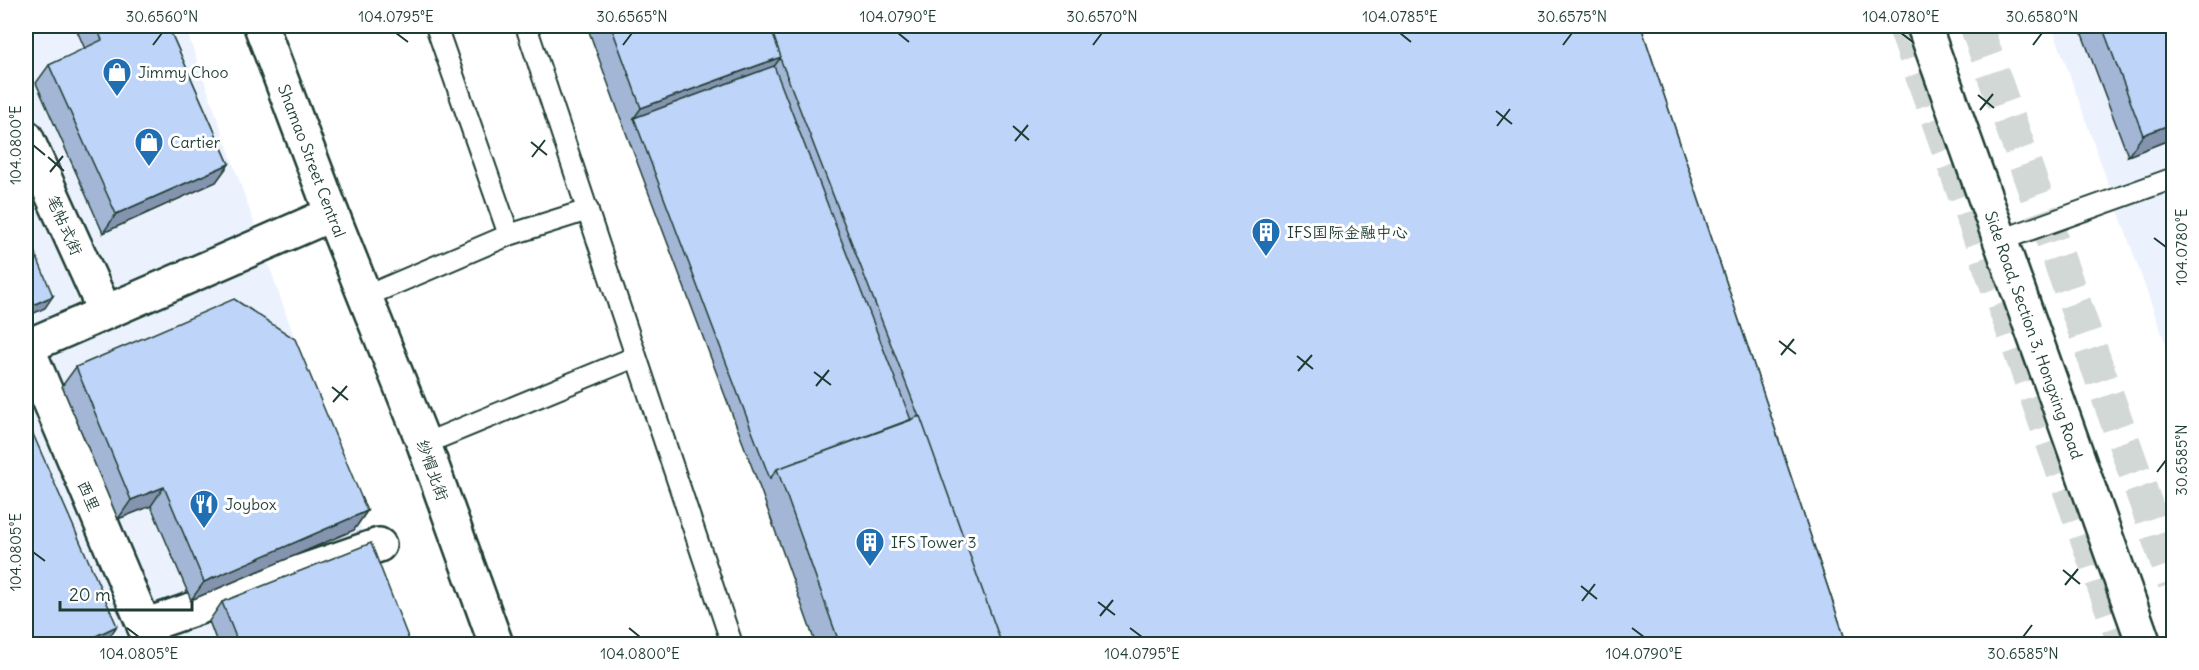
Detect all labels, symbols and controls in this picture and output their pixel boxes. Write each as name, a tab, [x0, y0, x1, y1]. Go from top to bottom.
text: 30.6560°N	[126, 7, 198, 26]
text: 104.0795°E	[358, 7, 434, 26]
text: 30.6565°N	[596, 7, 668, 26]
text: 104.0790°E	[860, 7, 937, 26]
text: 30.6570°N	[1066, 7, 1138, 26]
text: 104.0785°E	[1362, 7, 1438, 26]
text: 30.6575°N	[1537, 7, 1607, 26]
text: 104.0780°E	[1863, 7, 1940, 26]
text: 30.6580°N	[2006, 7, 2078, 26]
shop icon: Jimmy Choo	[101, 56, 133, 98]
place label: Jimmy Choo	[138, 62, 229, 82]
street label: Shamao Street Central	[274, 81, 350, 240]
text: 104.0800°E	[6, 105, 25, 185]
shop icon: Cartier	[133, 126, 165, 168]
place label: Cartier	[170, 132, 221, 152]
street label: 笔帖式街	[43, 192, 87, 258]
street label: Side Road, Section 3, Hongxing Road	[1981, 208, 2087, 462]
text: 104.0780°E	[2172, 208, 2191, 285]
building icon: IFS国际金融中心	[1250, 216, 1282, 258]
place label: IFS国际金融中心	[1287, 222, 1408, 242]
text: 30.6585°N	[2172, 424, 2191, 496]
street label: 纱帽北街	[413, 437, 453, 503]
street label: 西里	[74, 477, 104, 515]
restaurant icon: Joybox	[188, 488, 220, 530]
place label: Joybox	[225, 494, 277, 514]
text: 104.0805°E	[6, 513, 25, 591]
building icon: IFS Tower 3	[854, 526, 886, 568]
place label: IFS Tower 3	[891, 532, 977, 552]
scale bar	[60, 574, 192, 612]
text: 20 m	[69, 583, 111, 606]
text: 104.0805°E	[100, 644, 178, 663]
text: 104.0800°E	[600, 644, 680, 663]
text: 104.0795°E	[1104, 644, 1180, 663]
text: 104.0790°E	[1606, 644, 1683, 663]
text: 30.6585°N	[1987, 644, 2059, 663]

